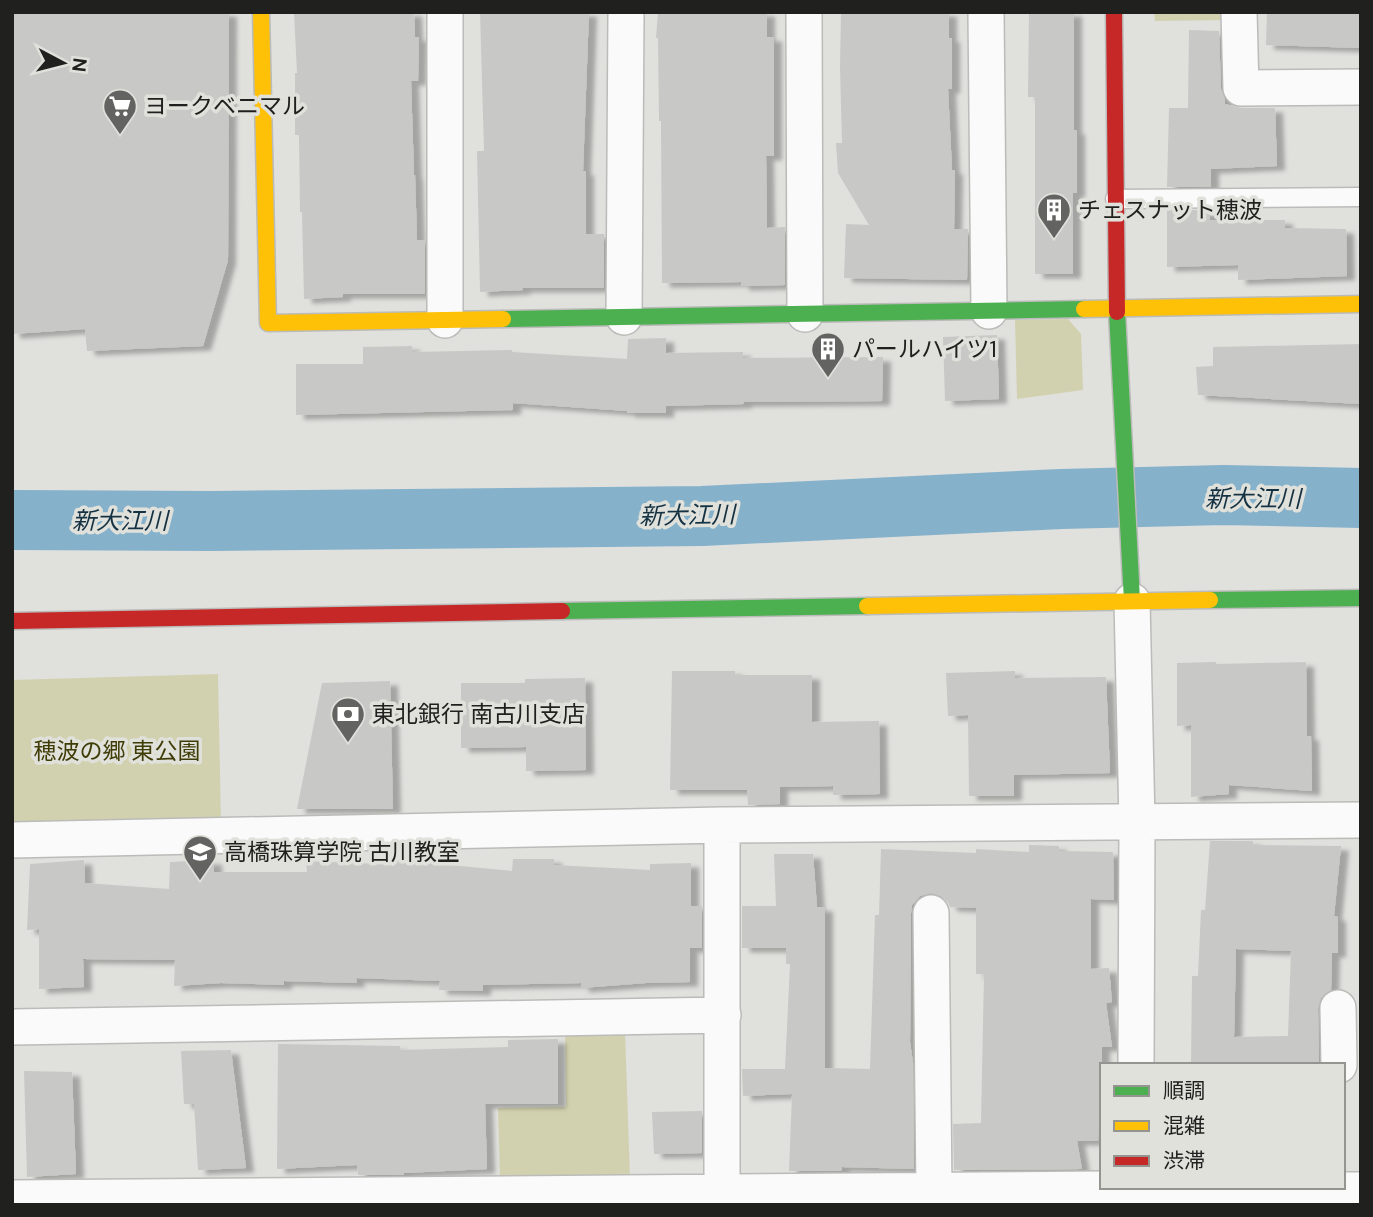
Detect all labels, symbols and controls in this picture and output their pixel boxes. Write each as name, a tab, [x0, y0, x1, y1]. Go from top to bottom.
north arrow	[28, 28, 98, 98]
text: N	[66, 57, 93, 73]
supermarket icon: ヨークベニマル	[101, 87, 139, 136]
place label: ヨークベニマル	[144, 91, 305, 121]
building icon: チェスナット穂波	[1035, 191, 1073, 240]
place label: チェスナット穂波	[1078, 195, 1262, 225]
building icon: パールハイツ1	[809, 330, 847, 379]
place label: パールハイツ1	[852, 334, 997, 364]
water label: 新大江川	[1205, 483, 1304, 514]
water label: 新大江川	[639, 499, 738, 531]
water label: 新大江川	[72, 505, 171, 536]
bank icon: 東北銀行 南古川支店	[329, 695, 367, 744]
place label: 東北銀行 南古川支店	[372, 699, 585, 729]
park label: 穂波の郷 東公園	[33, 736, 201, 766]
school or university icon: 高橋珠算学院 古川教室	[181, 833, 219, 882]
place label: 高橋珠算学院 古川教室	[224, 837, 460, 867]
legend	[1100, 1063, 1345, 1189]
text: 順調	[1163, 1077, 1205, 1105]
text: 混雑	[1163, 1112, 1205, 1140]
text: 渋滞	[1163, 1147, 1205, 1175]

